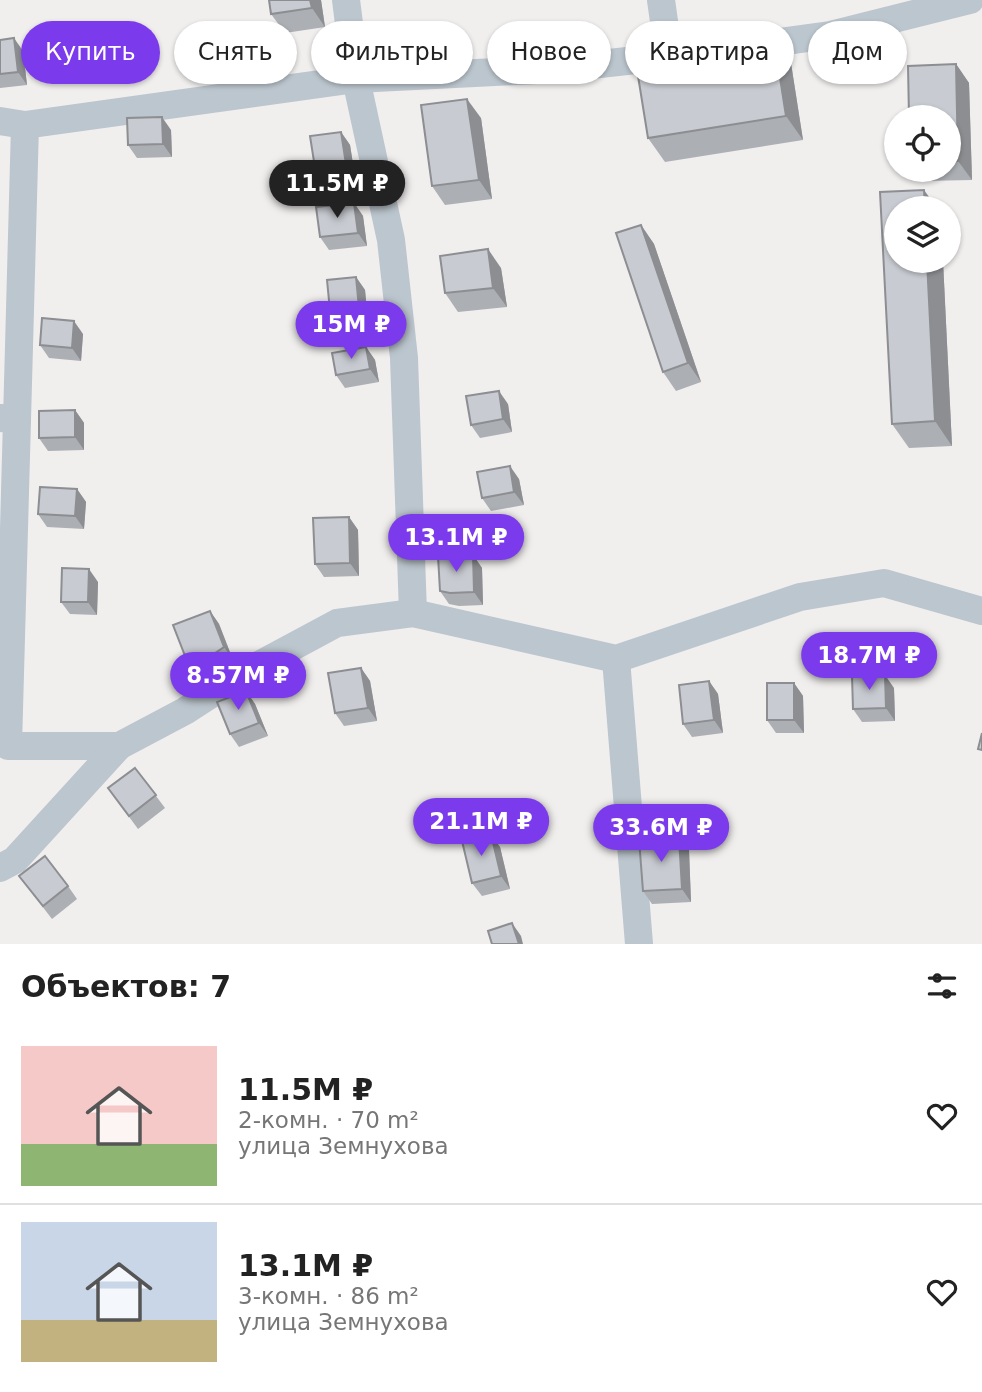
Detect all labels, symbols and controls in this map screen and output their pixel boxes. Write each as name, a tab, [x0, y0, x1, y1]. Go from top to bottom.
chip: Купить	[21, 21, 160, 84]
chip: Снять	[174, 21, 297, 84]
chip: Фильтры	[311, 21, 473, 84]
chip: Новое	[487, 21, 611, 84]
chip: Квартира	[625, 21, 794, 84]
chip: Дом	[808, 21, 907, 84]
map controls	[884, 105, 961, 273]
button: locate	[884, 105, 961, 182]
pin: 11.5M ₽	[272, 160, 402, 220]
text: 11.5M ₽	[285, 170, 389, 196]
button: layers	[884, 196, 961, 273]
pin: 15M ₽	[302, 302, 400, 361]
text: 15M ₽	[312, 311, 390, 337]
pin: 13.1M ₽	[391, 514, 521, 574]
text: 13.1M ₽	[404, 524, 508, 550]
pin: 18.7M ₽	[804, 632, 934, 692]
text: 18.7M ₽	[817, 642, 921, 668]
pin: 8.57M ₽	[173, 652, 303, 712]
text: 8.57M ₽	[186, 662, 290, 688]
pin: 21.1M ₽	[416, 798, 546, 858]
pin: 33.6M ₽	[596, 804, 726, 864]
text: 21.1M ₽	[429, 808, 533, 834]
text: 33.6M ₽	[609, 814, 713, 840]
icon: filters	[923, 967, 961, 1005]
text: Объектов: 7	[21, 969, 231, 1004]
text: 11.5M ₽	[238, 1072, 373, 1107]
icon: home	[77, 1074, 161, 1158]
icon: heart	[923, 1097, 961, 1135]
text: 2-комн. · 70 m²	[238, 1107, 419, 1133]
text: улица Земнухова	[238, 1133, 449, 1159]
text: 13.1M ₽	[238, 1248, 373, 1283]
icon: home	[77, 1250, 161, 1334]
icon: heart	[923, 1273, 961, 1311]
text: 3-комн. · 86 m²	[238, 1283, 419, 1309]
text: улица Земнухова	[238, 1309, 449, 1335]

